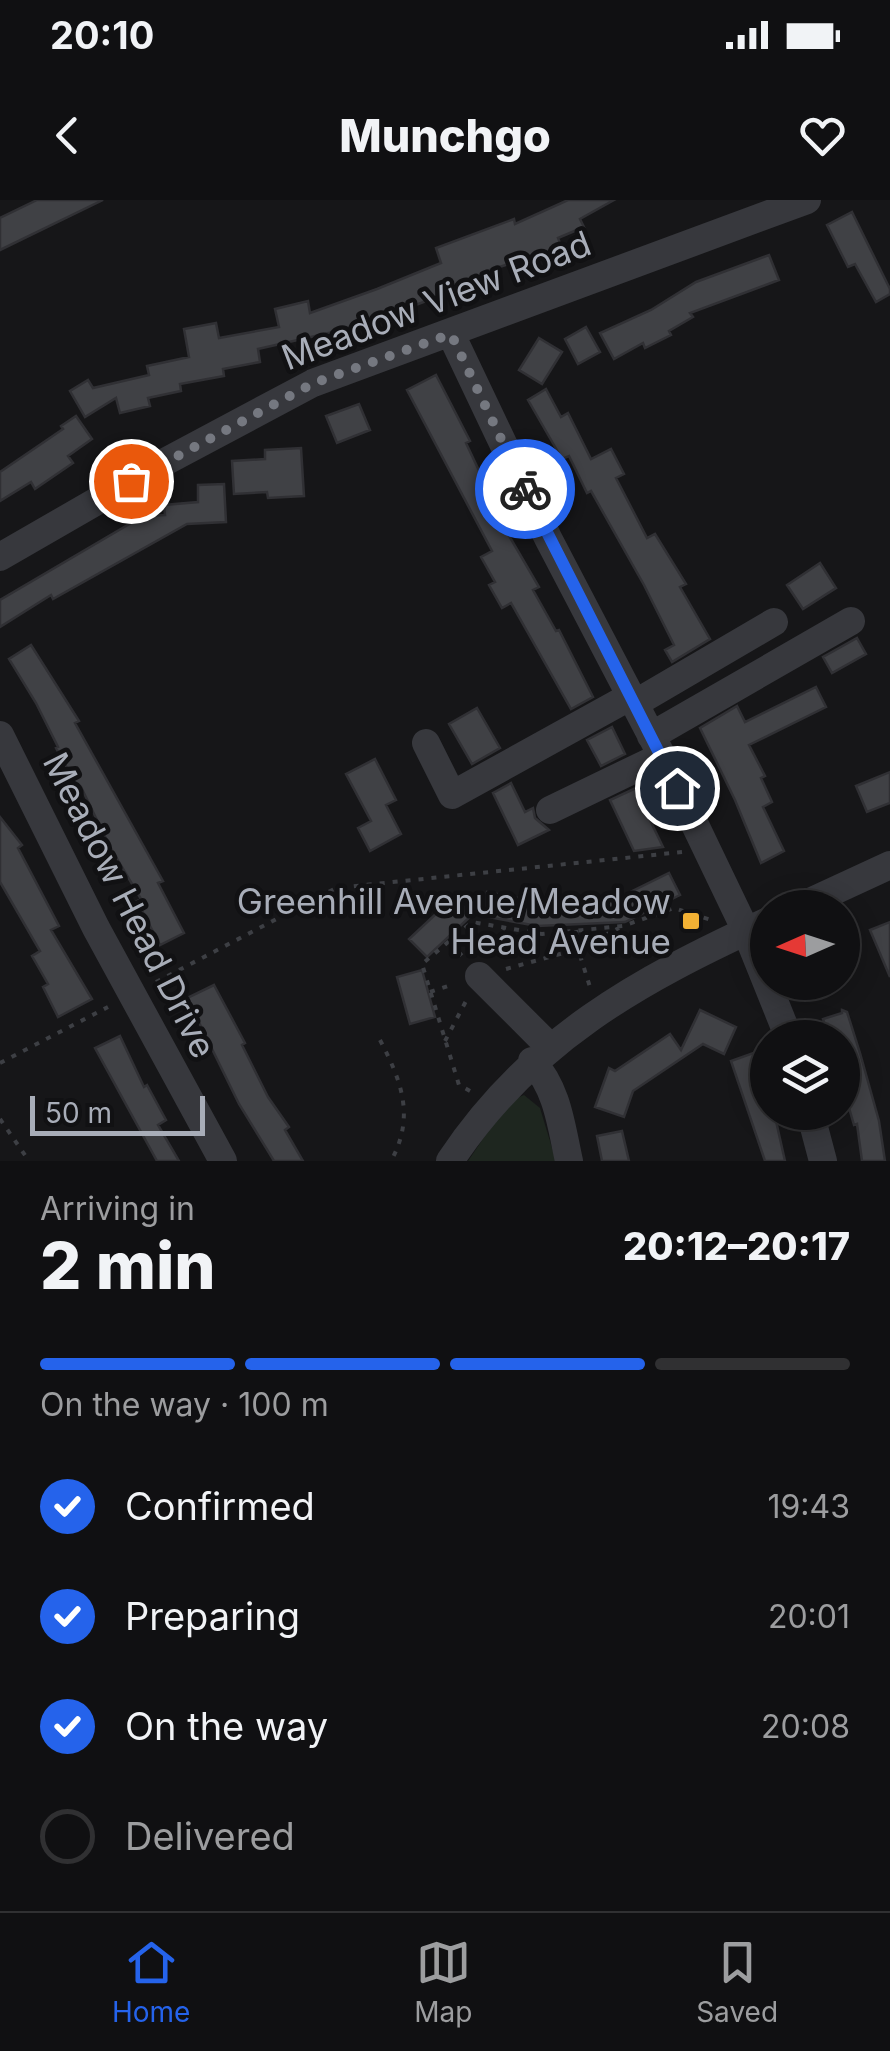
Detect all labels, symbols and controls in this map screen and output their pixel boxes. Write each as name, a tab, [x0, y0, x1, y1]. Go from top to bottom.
text: 20:10	[50, 12, 154, 58]
icon: back	[40, 108, 95, 163]
text: Munchgo	[339, 108, 551, 163]
icon: heart	[795, 108, 850, 163]
street label: Meadow View Road	[276, 222, 596, 378]
pin	[89, 439, 174, 524]
courier	[475, 439, 575, 539]
icon: bag	[104, 454, 159, 509]
icon: bike	[498, 462, 553, 517]
street label: Meadow Head Drive	[35, 745, 225, 1065]
pin	[635, 746, 720, 831]
icon: home	[650, 761, 705, 816]
place label: Greenhill Avenue/Meadow Head Avenue	[237, 880, 671, 962]
north arrow	[750, 890, 860, 1000]
map controls	[750, 890, 860, 1130]
marker: Greenhill Avenue/Meadow Head Avenue	[680, 910, 702, 932]
button: layers	[750, 1020, 860, 1130]
scale bar	[30, 1091, 205, 1136]
text: 50 m	[45, 1096, 112, 1130]
text: Arriving in	[40, 1189, 195, 1228]
text: 20:12–20:17	[623, 1223, 850, 1269]
text: 2 min	[40, 1226, 216, 1305]
text: On the way · 100 m	[40, 1385, 329, 1424]
icon: check	[40, 1479, 95, 1534]
text: Confirmed	[125, 1483, 315, 1529]
text: 19:43	[767, 1487, 850, 1526]
icon: check	[40, 1589, 95, 1644]
text: Preparing	[125, 1593, 300, 1639]
text: 20:01	[768, 1597, 850, 1636]
icon: check	[40, 1699, 95, 1754]
text: On the way	[125, 1703, 328, 1749]
text: 20:08	[761, 1707, 850, 1746]
text: Delivered	[125, 1813, 295, 1859]
tab: Home	[112, 1935, 190, 2029]
tab: Map	[414, 1935, 472, 2029]
tab: Saved	[696, 1935, 778, 2029]

